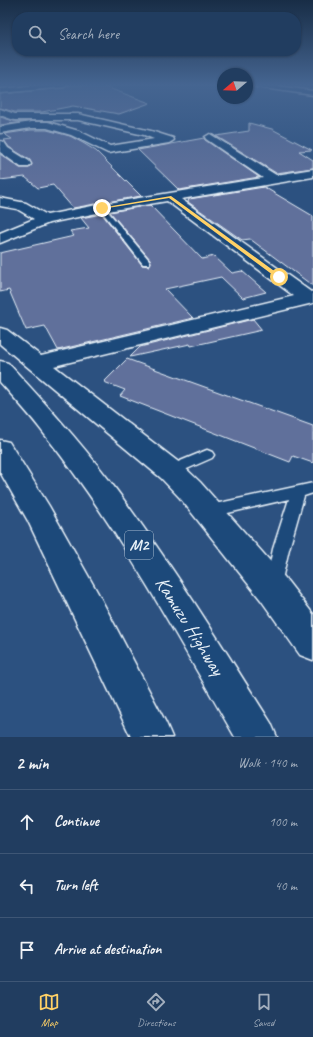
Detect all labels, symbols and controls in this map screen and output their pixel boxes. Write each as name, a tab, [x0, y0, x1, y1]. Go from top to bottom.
search box	[12, 12, 301, 56]
icon: search	[26, 23, 48, 45]
text: Search here	[58, 25, 119, 44]
north arrow	[217, 68, 253, 104]
route end	[93, 199, 111, 217]
route start	[270, 268, 288, 286]
road number: M2	[125, 531, 153, 559]
street label: Kamuzu Highway	[150, 572, 231, 682]
text: 2 min	[16, 753, 49, 774]
text: Walk · 140 m	[238, 755, 297, 771]
icon: ahead	[16, 811, 38, 833]
text: Continue	[54, 812, 99, 831]
text: 100 m	[269, 814, 297, 830]
icon: left	[16, 875, 38, 897]
text: Turn left	[54, 876, 97, 895]
text: 40 m	[275, 878, 297, 894]
icon: arrive	[16, 939, 38, 961]
text: Arrive at destination	[54, 940, 161, 959]
tab: Map	[38, 991, 60, 1029]
tab: Directions	[137, 991, 176, 1029]
tab: Saved	[253, 991, 275, 1029]

